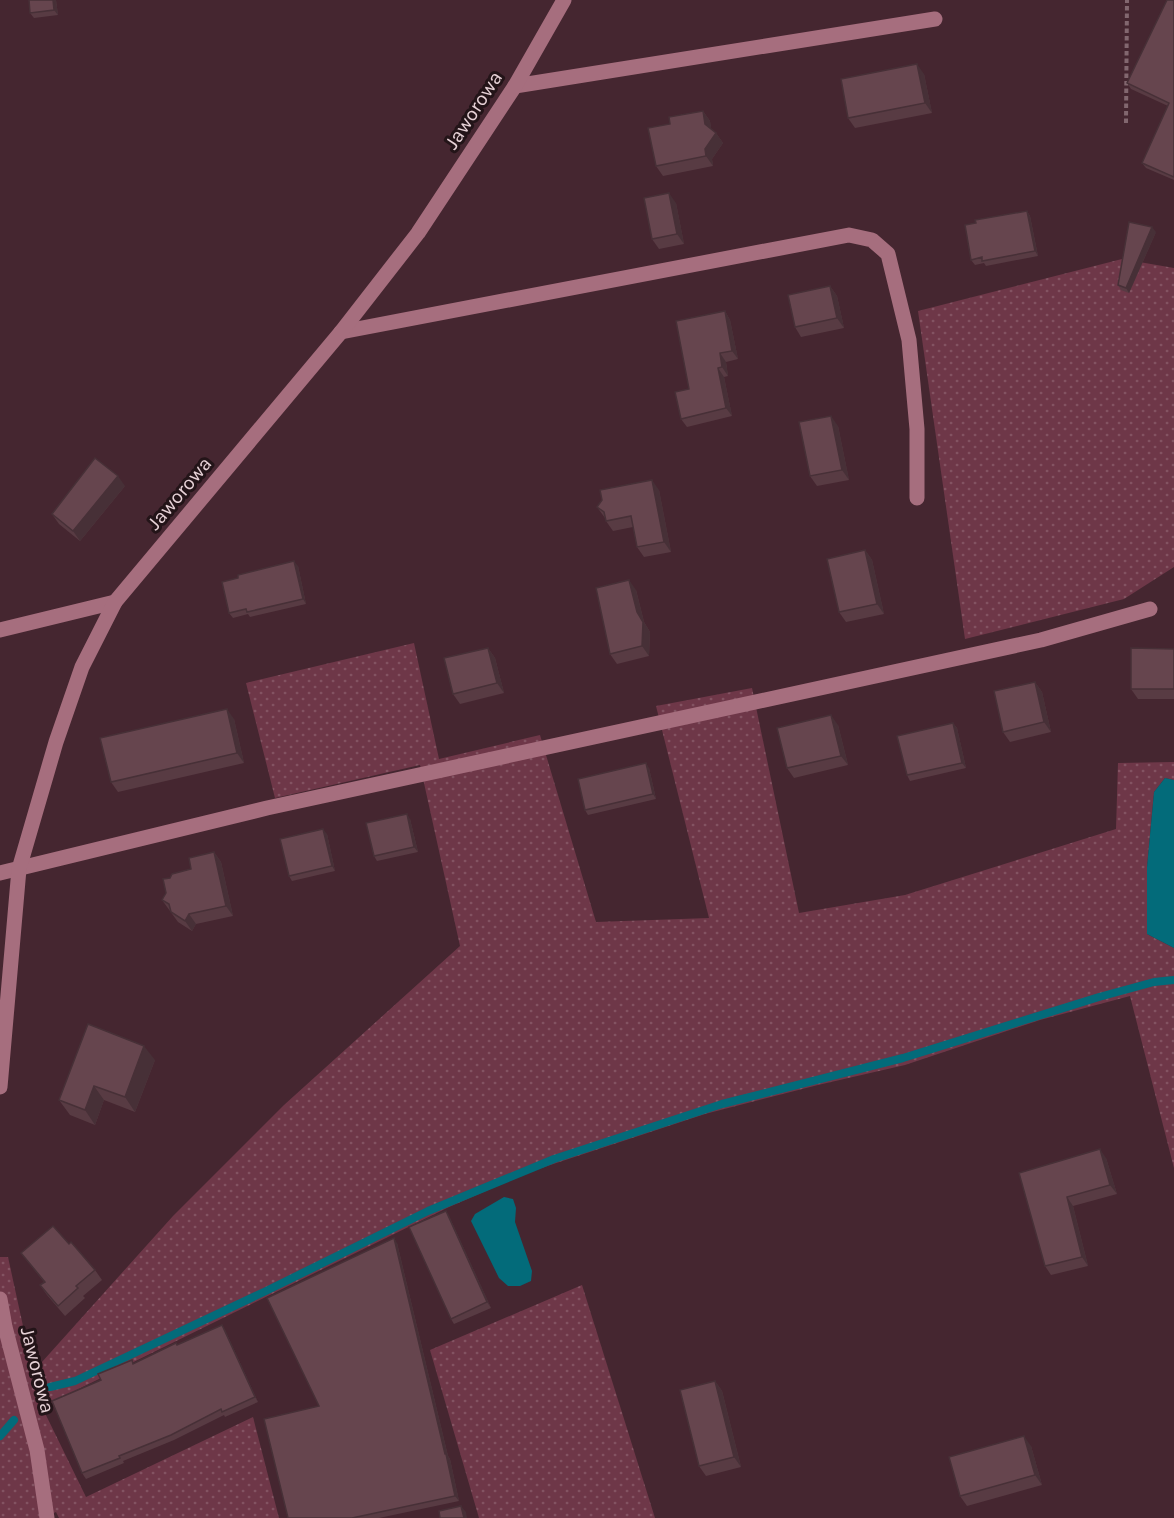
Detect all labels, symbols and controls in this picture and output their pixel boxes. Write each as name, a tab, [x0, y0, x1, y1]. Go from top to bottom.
street label: Jaworowa	[440, 67, 507, 154]
street label: Jaworowa	[142, 452, 217, 534]
street label: Jaworowa	[16, 1325, 59, 1416]

